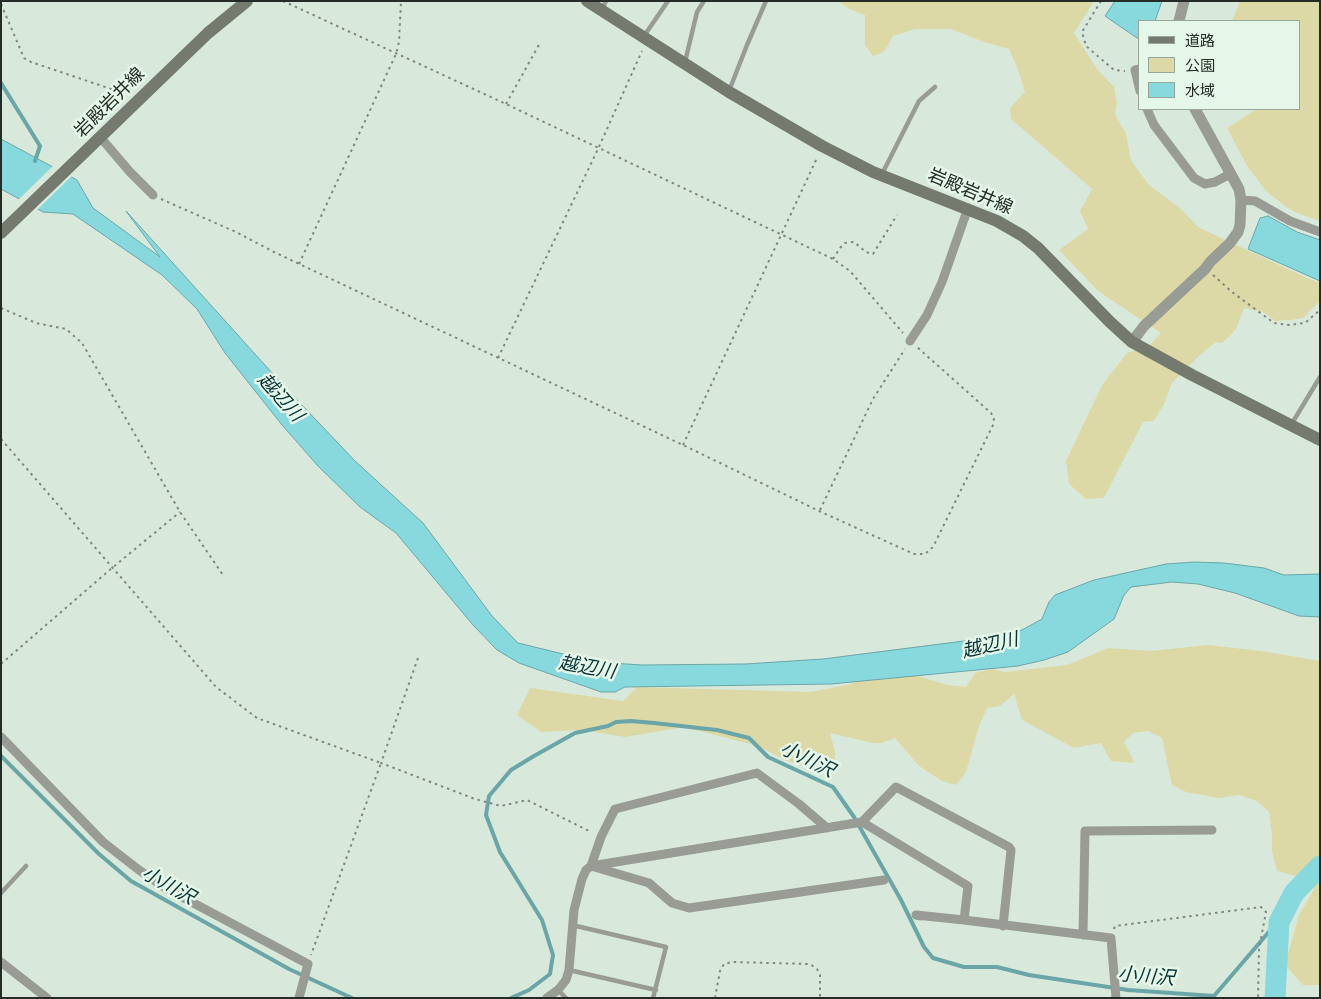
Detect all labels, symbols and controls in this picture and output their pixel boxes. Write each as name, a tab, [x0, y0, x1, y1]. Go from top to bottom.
legend	[1138, 20, 1301, 110]
text: 道路	[1185, 32, 1215, 49]
text: 公園	[1185, 57, 1215, 74]
street label: 岩殿岩井線	[71, 64, 149, 142]
text: 水域	[1185, 82, 1215, 99]
street label: 岩殿岩井線	[924, 164, 1016, 220]
water label: 越辺川	[252, 369, 308, 427]
water label: 越辺川	[960, 628, 1020, 664]
water label: 越辺川	[557, 652, 617, 684]
water label: 小川沢	[776, 737, 838, 783]
water label: 小川沢	[138, 862, 198, 910]
water label: 小川沢	[1117, 963, 1175, 991]

